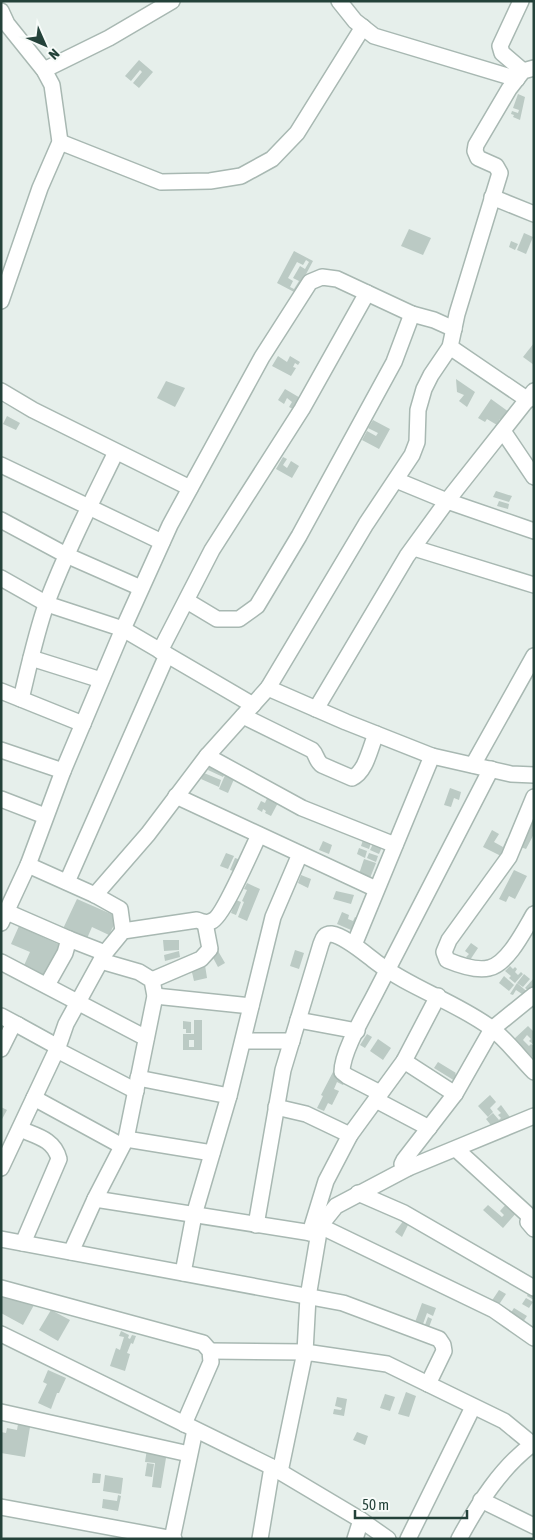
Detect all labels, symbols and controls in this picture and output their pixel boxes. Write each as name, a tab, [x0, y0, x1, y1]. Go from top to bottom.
north arrow	[20, 20, 70, 70]
text: N	[46, 46, 63, 63]
scale bar	[355, 1488, 468, 1520]
text: 50 m	[362, 1496, 389, 1513]

